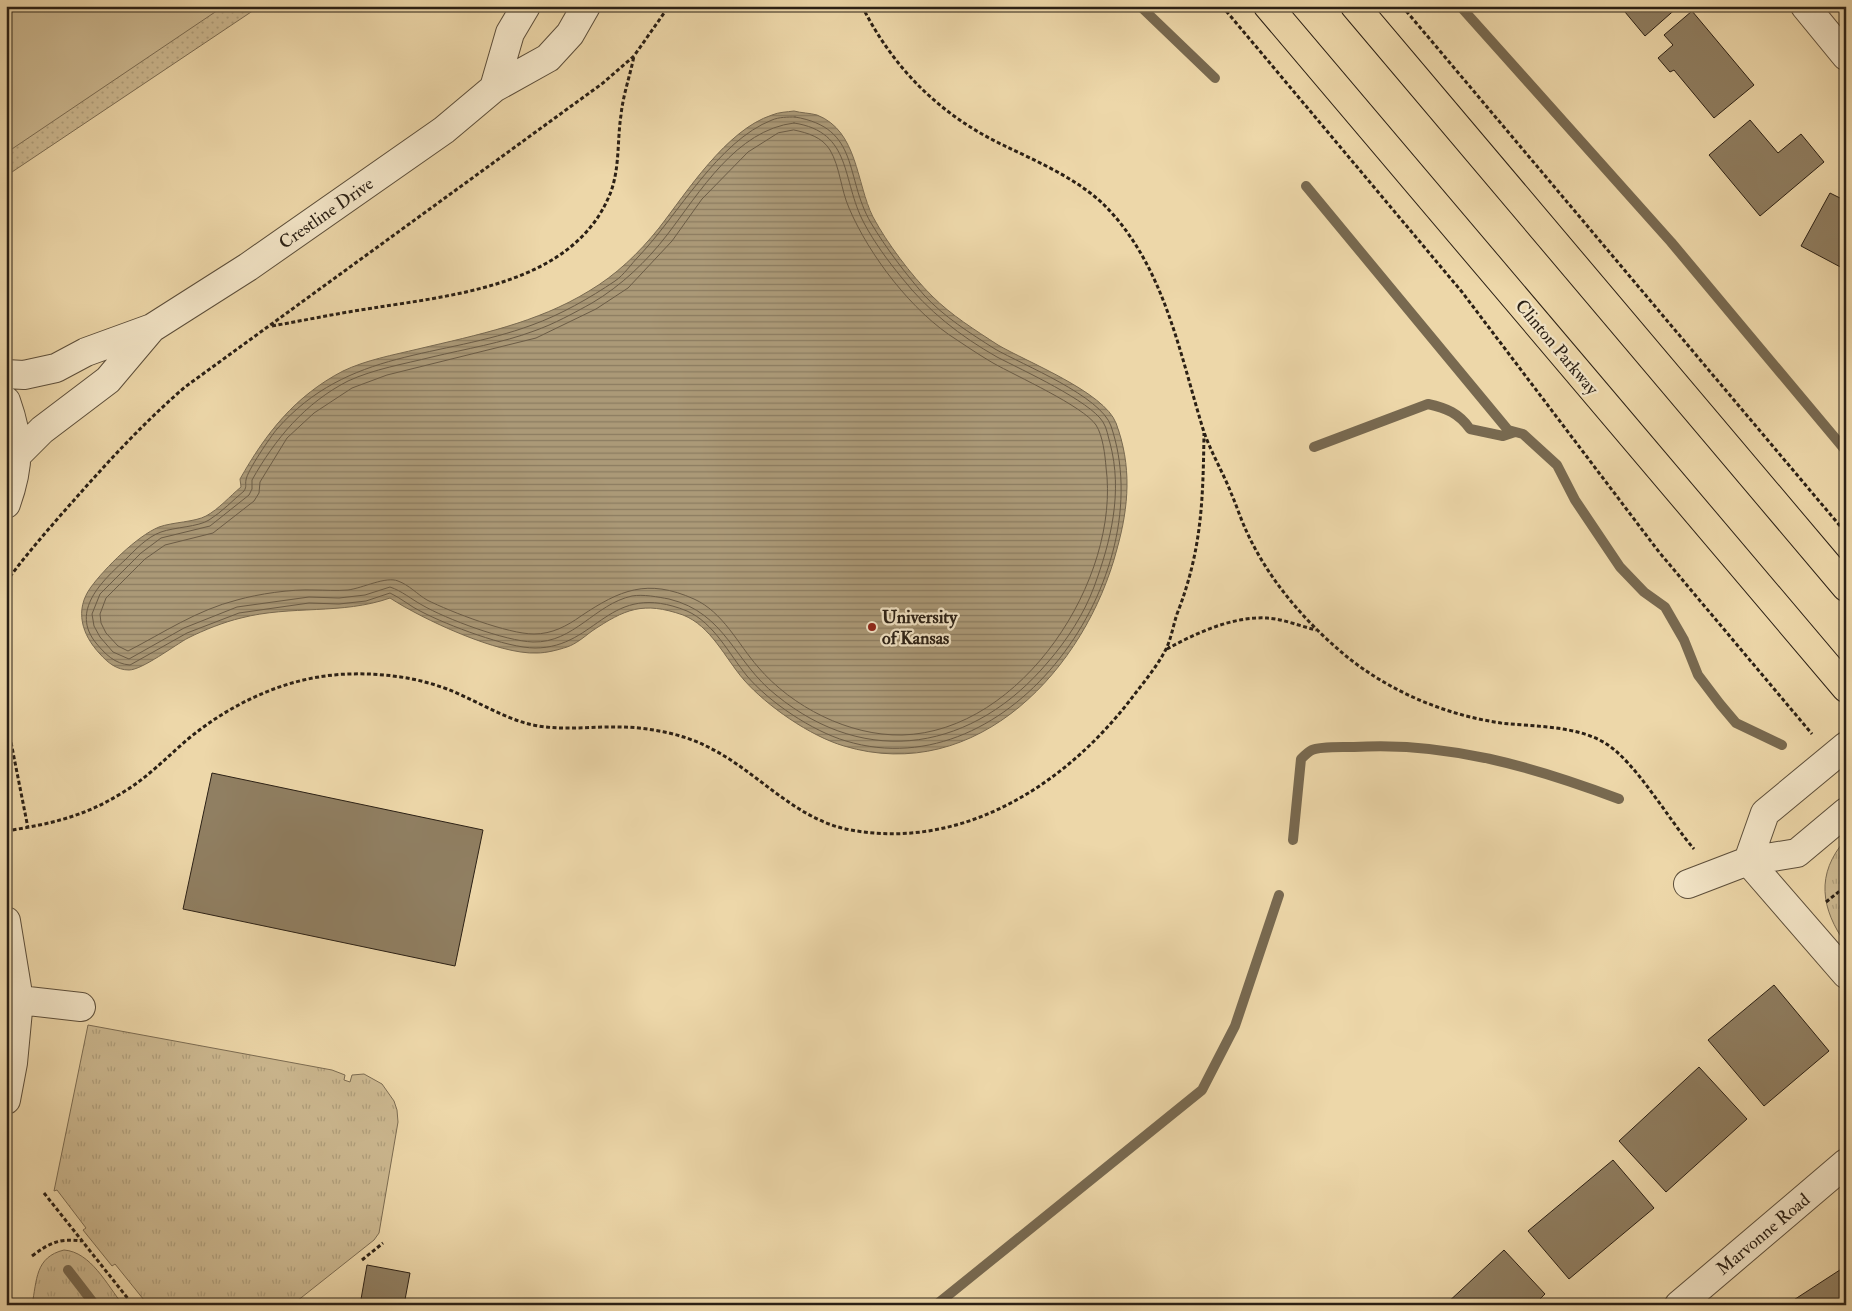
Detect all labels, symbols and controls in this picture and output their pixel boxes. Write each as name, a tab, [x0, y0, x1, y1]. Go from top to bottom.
street label: Crestline Drive	[274, 172, 378, 254]
street label: Clinton Parkway	[1510, 295, 1604, 401]
place label: University of Kansas	[882, 606, 958, 650]
marker: University of Kansas	[866, 621, 878, 633]
street label: Marvonne Road	[1712, 1188, 1815, 1280]

